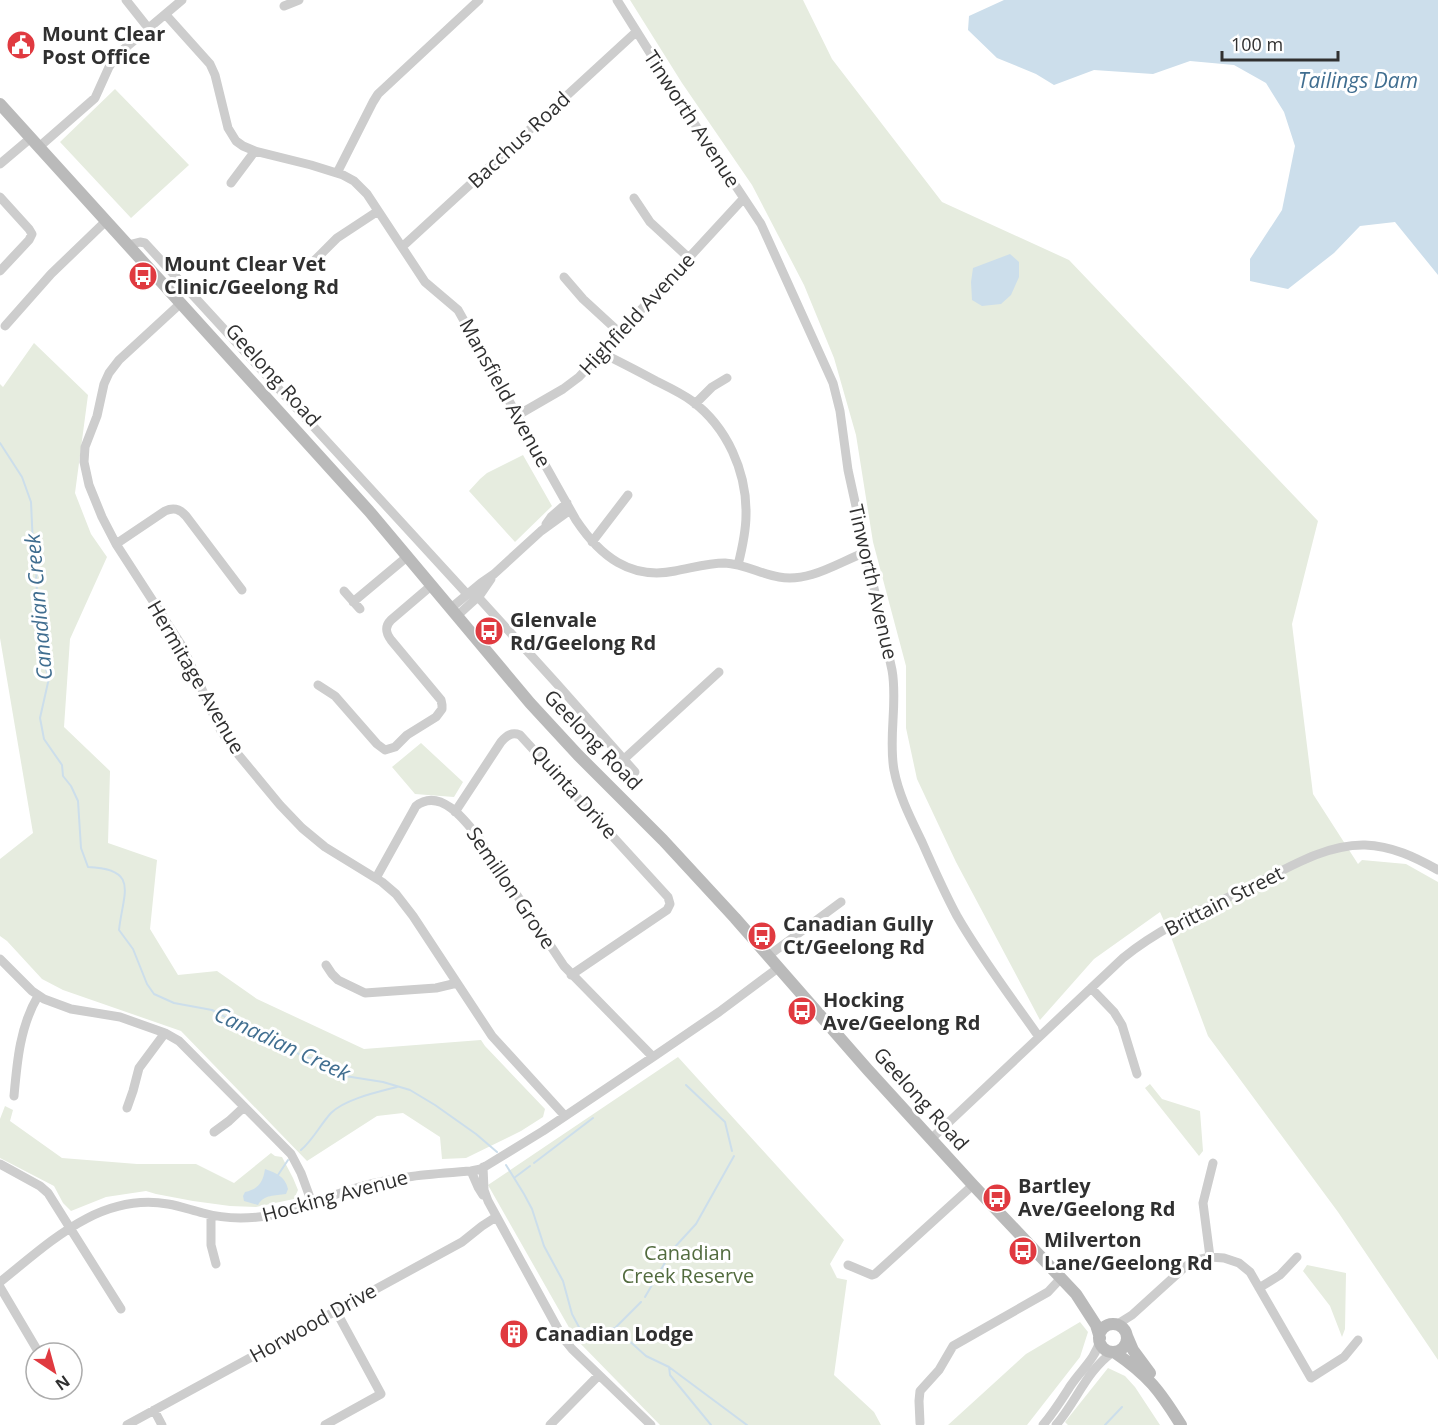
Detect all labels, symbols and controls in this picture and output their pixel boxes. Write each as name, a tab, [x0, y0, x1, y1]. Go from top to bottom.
place label: Mount Clear Post Office	[42, 20, 165, 70]
scale bar	[1222, 24, 1338, 62]
public building icon: Mount Clear Post Office	[5, 29, 37, 61]
text: 100 m	[1231, 32, 1283, 56]
street label: Tinworth Avenue	[638, 45, 747, 192]
water label: Tailings Dam	[1298, 66, 1418, 94]
street label: Bacchus Road	[462, 85, 575, 194]
street label: Highfield Avenue	[573, 247, 700, 381]
place label: Mount Clear Vet Clinic/Geelong Rd	[164, 250, 339, 300]
bus stop icon: Mount Clear Vet Clinic/Geelong Rd	[127, 260, 159, 292]
street label: Mansfield Avenue	[453, 314, 557, 472]
street label: Geelong Road	[220, 317, 327, 432]
street label: Tinworth Avenue	[843, 502, 904, 662]
water label: Canadian Creek	[18, 532, 58, 681]
street label: Hermitage Avenue	[142, 595, 251, 758]
place label: Glenvale Rd/Geelong Rd	[510, 606, 656, 656]
bus stop icon: Glenvale Rd/Geelong Rd	[473, 615, 505, 647]
street label: Geelong Road	[538, 683, 648, 796]
street label: Quinta Drive	[525, 739, 624, 844]
street label: Semillon Grove	[461, 822, 562, 954]
street label: Brittain Street	[1160, 859, 1288, 942]
place label: Canadian Gully Ct/Geelong Rd	[783, 910, 934, 960]
bus stop icon: Canadian Gully Ct/Geelong Rd	[746, 920, 778, 952]
place label: Hocking Ave/Geelong Rd	[823, 986, 980, 1036]
bus stop icon: Hocking Ave/Geelong Rd	[786, 995, 818, 1027]
water label: Canadian Creek	[210, 999, 356, 1087]
street label: Geelong Road	[868, 1041, 975, 1156]
street label: Hocking Avenue	[259, 1163, 411, 1228]
place label: Bartley Ave/Geelong Rd	[1018, 1172, 1175, 1222]
bus stop icon: Bartley Ave/Geelong Rd	[981, 1182, 1013, 1214]
place label: Milverton Lane/Geelong Rd	[1044, 1226, 1213, 1276]
bus stop icon: Milverton Lane/Geelong Rd	[1007, 1235, 1039, 1267]
park label: Canadian Creek Reserve	[622, 1239, 754, 1289]
street label: Horwood Drive	[245, 1277, 381, 1369]
building icon: Canadian Lodge	[498, 1318, 530, 1350]
place label: Canadian Lodge	[535, 1320, 694, 1347]
north arrow	[24, 1341, 84, 1401]
text: N	[51, 1370, 75, 1396]

